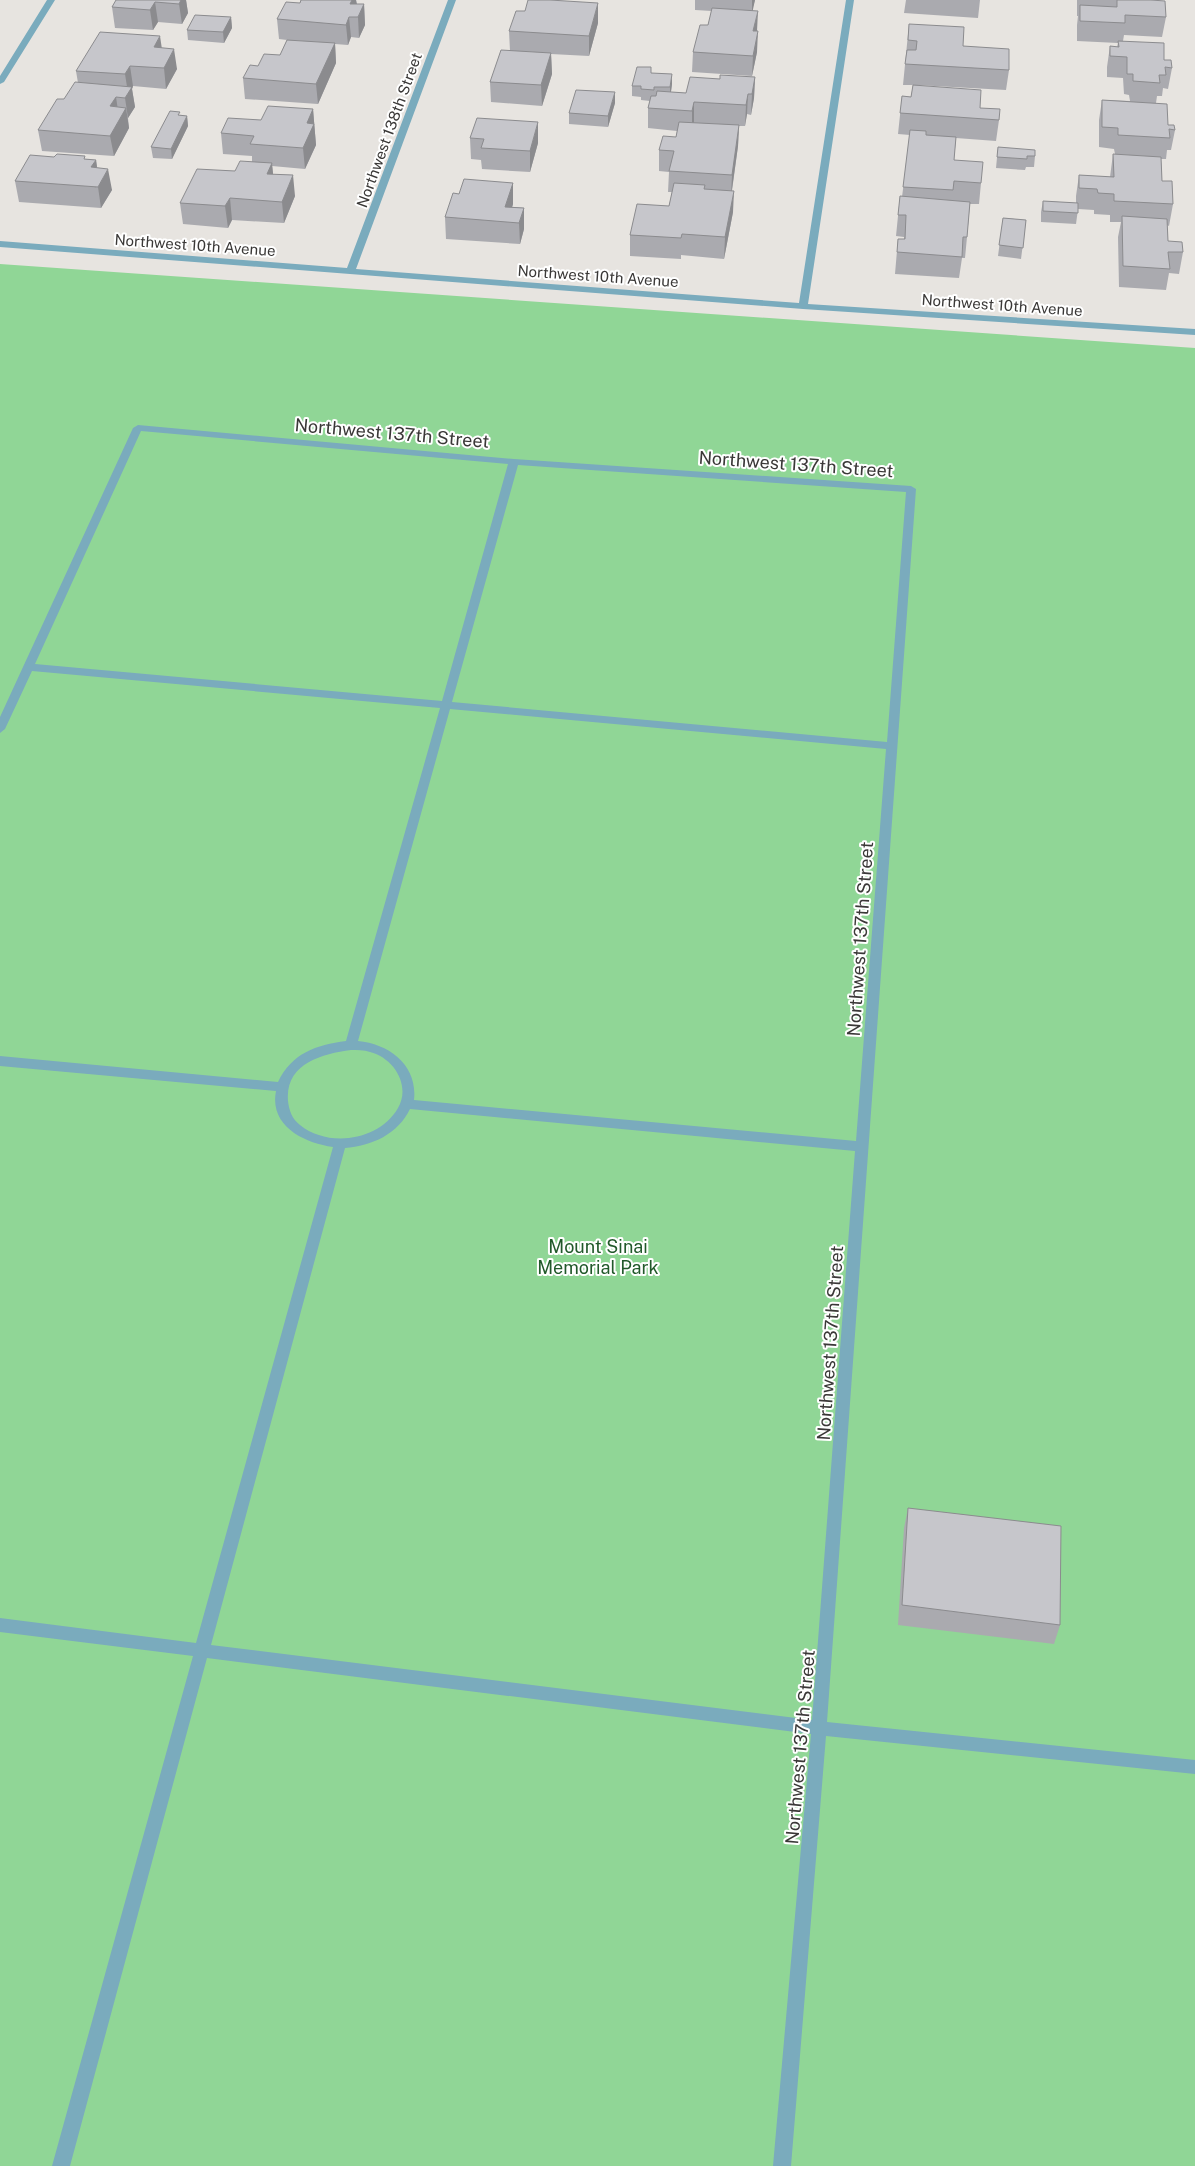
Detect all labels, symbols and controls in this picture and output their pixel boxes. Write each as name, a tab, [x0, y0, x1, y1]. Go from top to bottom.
street label: Northwest 138th Street	[353, 50, 425, 210]
street label: Northwest 10th Avenue	[114, 231, 276, 259]
street label: Northwest 10th Avenue	[517, 262, 679, 290]
street label: Northwest 10th Avenue	[921, 291, 1083, 319]
street label: Northwest 137th Street	[294, 414, 490, 452]
street label: Northwest 137th Street	[698, 447, 894, 481]
street label: Northwest 137th Street	[843, 841, 877, 1037]
park label: Mount Sinai Memorial Park	[537, 1236, 659, 1278]
street label: Northwest 137th Street	[813, 1245, 847, 1441]
street label: Northwest 137th Street	[781, 1649, 819, 1845]

